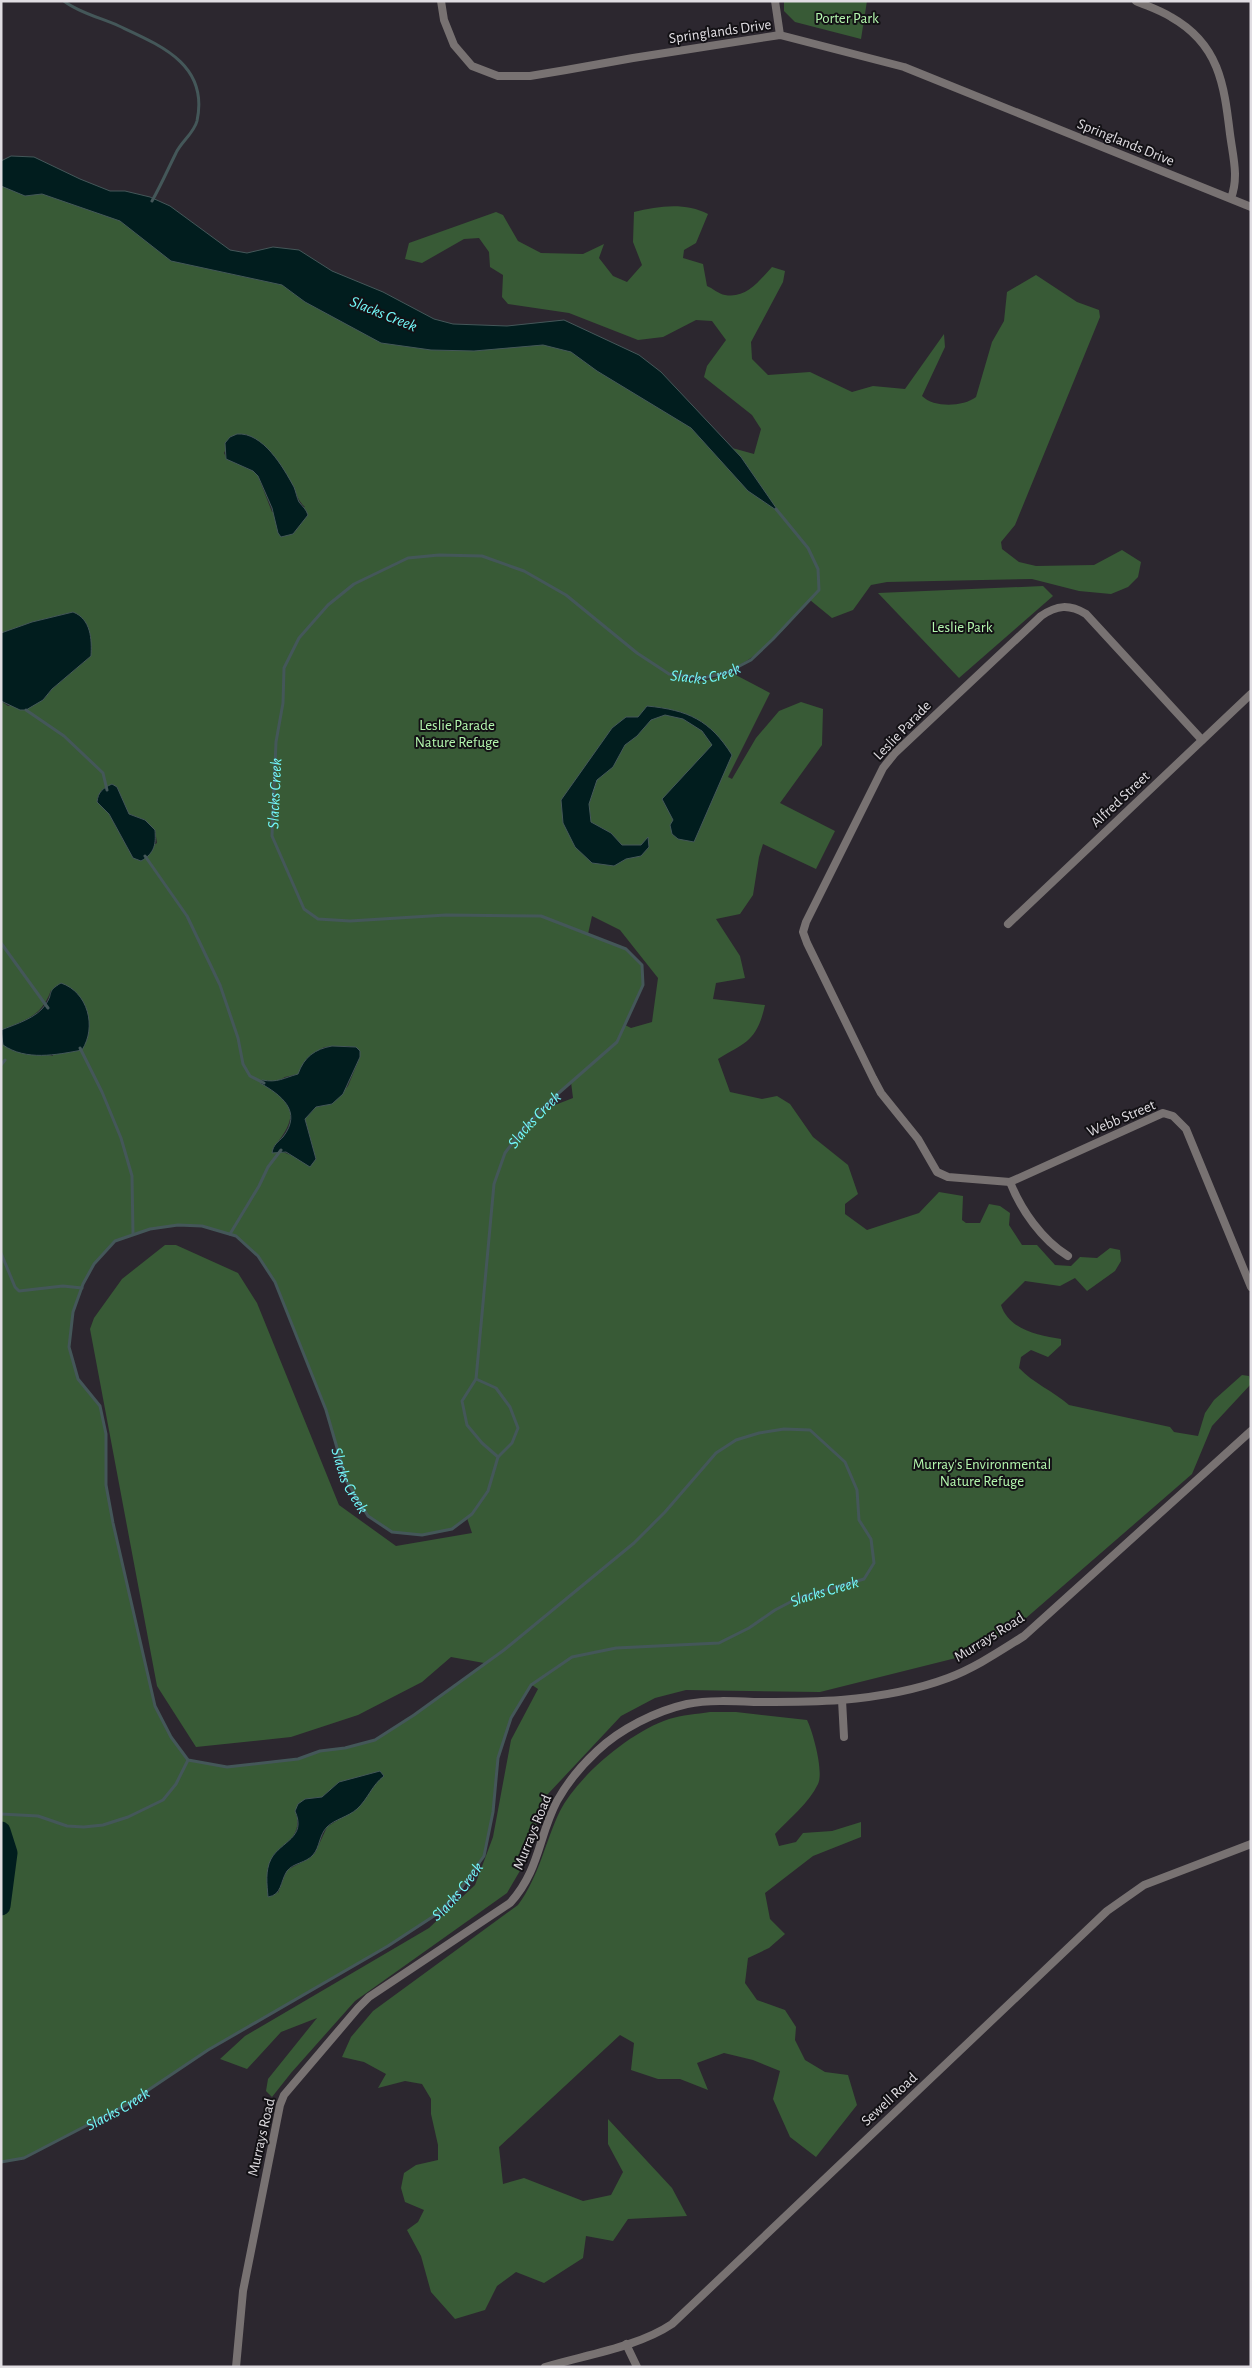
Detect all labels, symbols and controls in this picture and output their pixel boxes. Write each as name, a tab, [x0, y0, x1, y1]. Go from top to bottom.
park label: Porter Park	[815, 11, 879, 26]
street label: Springlands Drive	[668, 17, 772, 46]
street label: Springlands Drive	[1075, 116, 1177, 169]
water label: Slacks Creek	[348, 293, 419, 335]
park label: Leslie Park	[931, 620, 993, 635]
water label: Slacks Creek	[670, 660, 743, 687]
street label: Leslie Parade	[871, 698, 934, 763]
park label: Leslie Parade Nature Refuge	[415, 718, 499, 750]
water label: Slacks Creek	[265, 758, 284, 829]
street label: Alfred Street	[1088, 768, 1153, 830]
water label: Slacks Creek	[505, 1088, 564, 1151]
street label: Webb Street	[1085, 1097, 1158, 1140]
water label: Slacks Creek	[328, 1446, 371, 1516]
park label: Murray's Environmental Nature Refuge	[913, 1457, 1051, 1489]
water label: Slacks Creek	[787, 1574, 860, 1610]
street label: Murrays Road	[952, 1610, 1027, 1665]
street label: Murrays Road	[511, 1792, 554, 1872]
water label: Slacks Creek	[429, 1859, 486, 1924]
street label: Sewell Road	[859, 2070, 920, 2129]
water label: Slacks Creek	[83, 2085, 153, 2134]
street label: Murrays Road	[245, 2096, 278, 2178]

